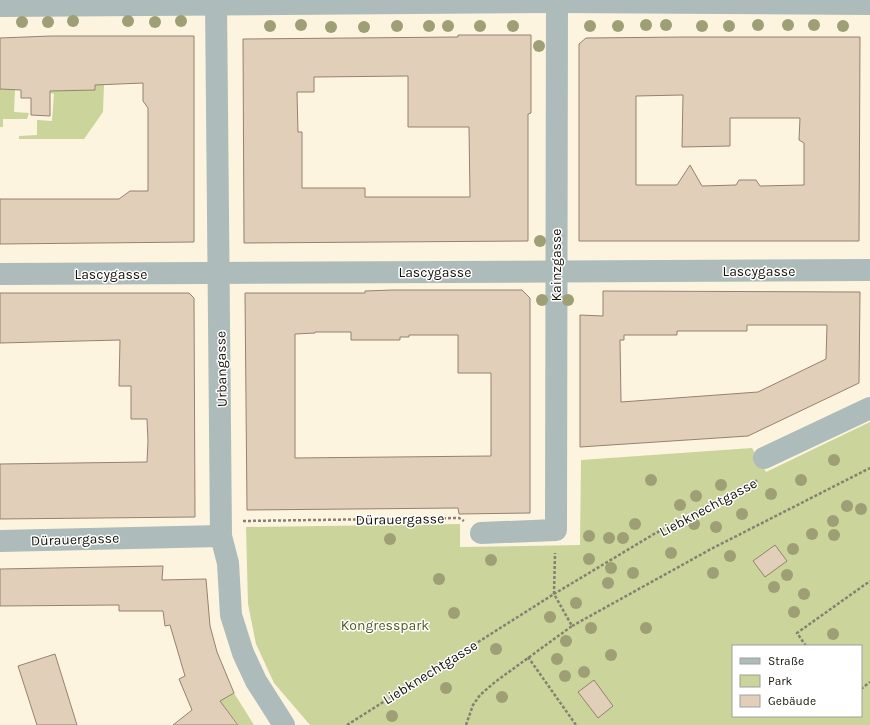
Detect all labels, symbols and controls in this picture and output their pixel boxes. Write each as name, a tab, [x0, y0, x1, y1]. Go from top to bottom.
street label: Kainzgasse	[548, 229, 565, 302]
street label: Lascygasse	[723, 263, 795, 280]
street label: Lascygasse	[399, 264, 471, 281]
street label: Lascygasse	[75, 266, 147, 283]
street label: Urbangasse	[212, 331, 231, 407]
street label: Liebknechtgasse	[656, 475, 760, 540]
street label: Dürauergasse	[356, 510, 444, 529]
street label: Dürauergasse	[30, 529, 120, 550]
park label: Kongresspark	[341, 617, 429, 634]
street label: Liebknechtgasse	[380, 637, 481, 708]
legend	[732, 645, 862, 717]
text: Straße	[768, 654, 804, 668]
text: Park	[768, 674, 793, 688]
text: Gebäude	[768, 694, 816, 708]

